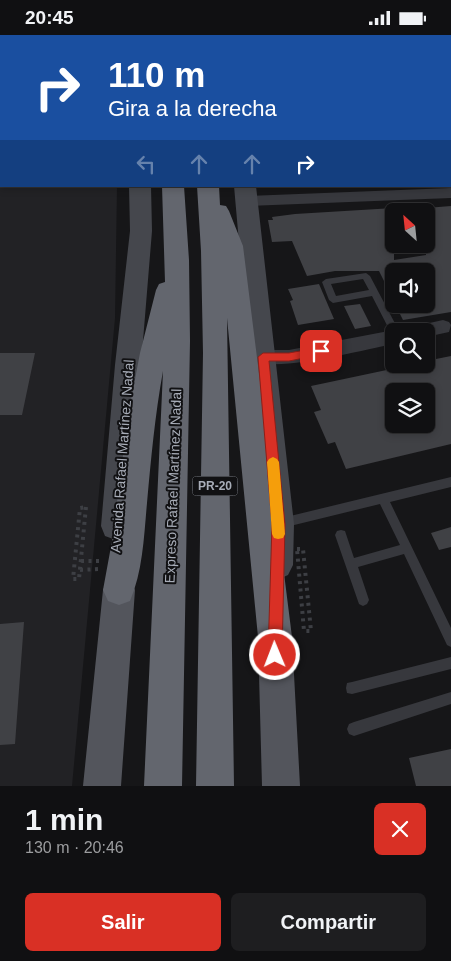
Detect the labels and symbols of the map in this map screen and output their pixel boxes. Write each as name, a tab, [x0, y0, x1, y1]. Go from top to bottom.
north arrow	[385, 203, 435, 253]
pin	[300, 330, 342, 372]
street label: Avenida Rafael Martínez Nadal	[107, 359, 137, 553]
street label: Expreso Rafael Martínez Nadal	[162, 389, 184, 583]
road number: PR-20	[192, 477, 238, 496]
position arrow	[248, 628, 300, 680]

